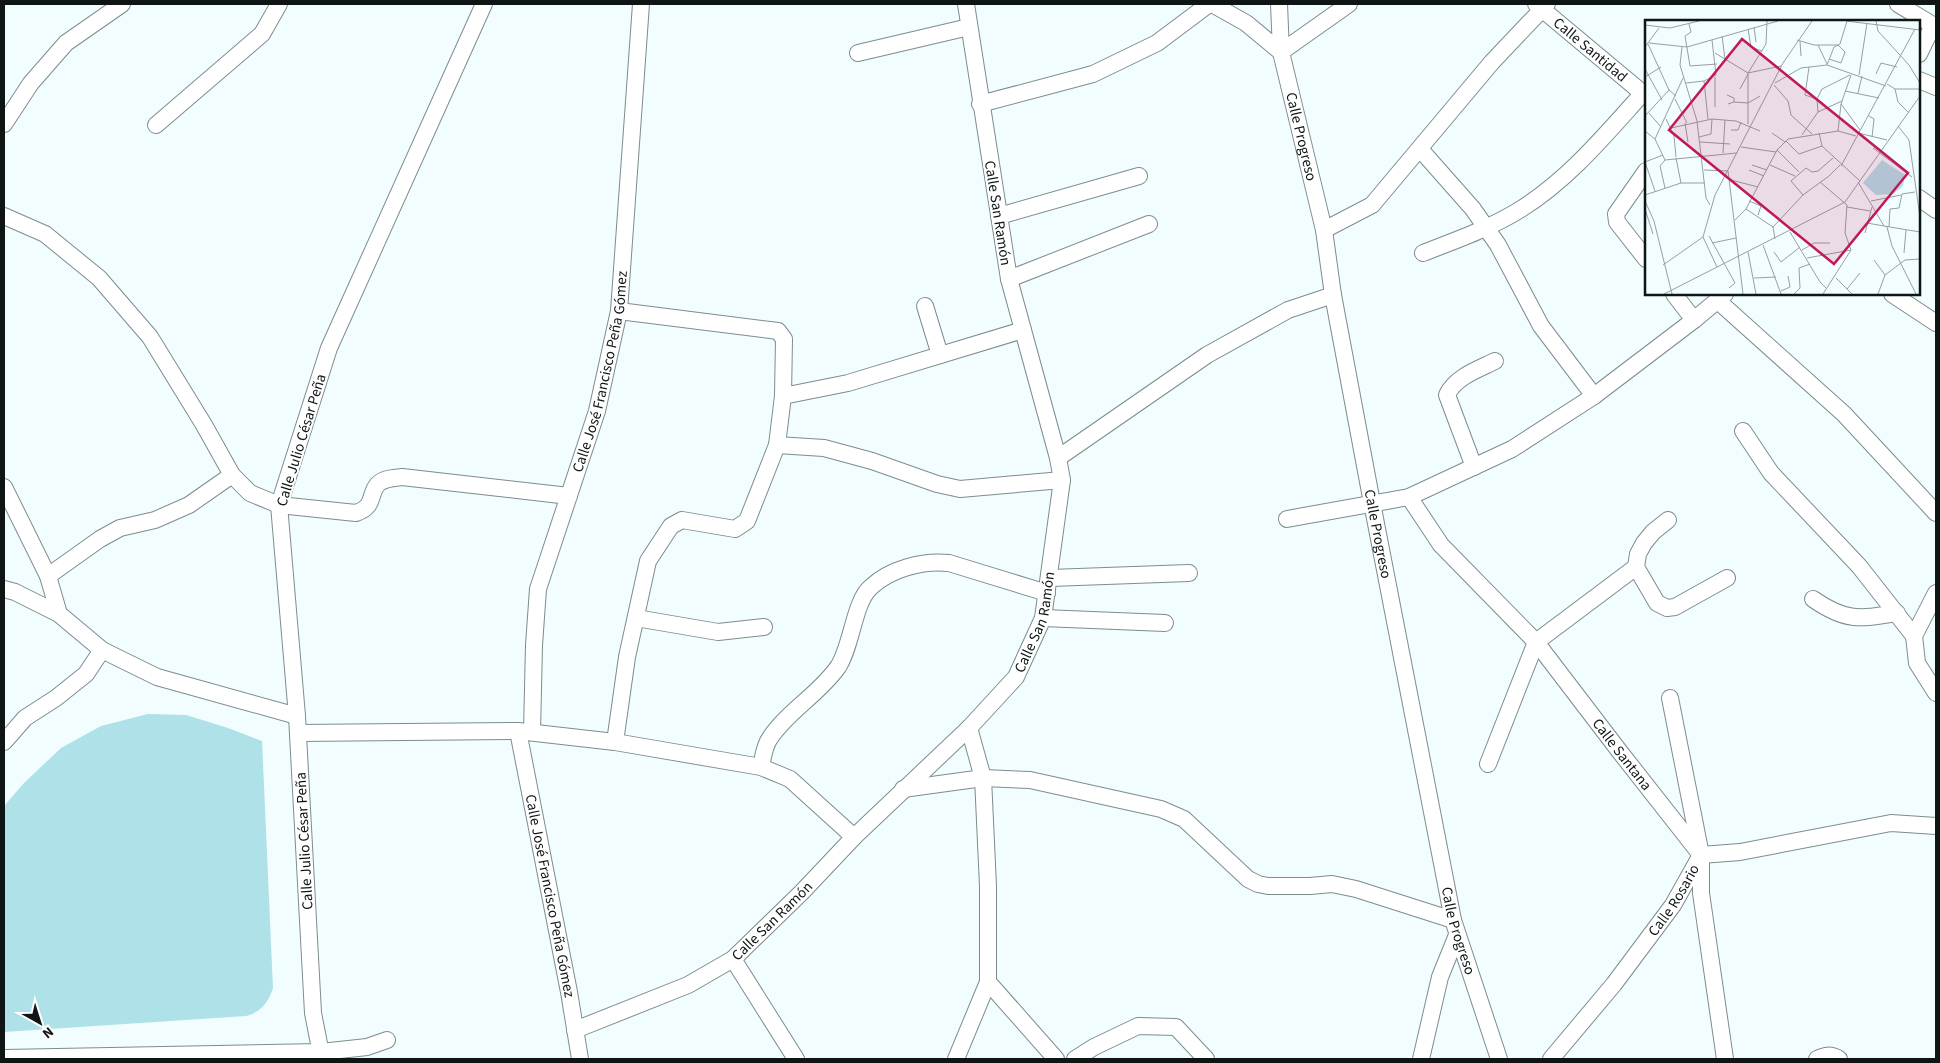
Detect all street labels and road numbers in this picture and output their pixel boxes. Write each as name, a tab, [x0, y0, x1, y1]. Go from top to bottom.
street label: Calle Santidad	[1548, 13, 1632, 87]
street label: Calle Progreso	[1280, 90, 1322, 183]
street label: Calle San Ramón	[979, 159, 1016, 267]
street label: Calle José Francisco Peña Gómez	[567, 270, 633, 475]
street label: Calle Julio César Peña	[271, 371, 332, 509]
street label: Calle Progreso	[1359, 488, 1396, 581]
street label: Calle San Ramón	[1009, 570, 1060, 676]
street label: Calle Santana	[1587, 714, 1656, 795]
street label: Calle Julio César Peña	[290, 772, 319, 910]
street label: Calle José Francisco Peña Gómez	[520, 793, 580, 999]
street label: Calle Rosario	[1643, 861, 1705, 941]
street label: Calle San Ramón	[727, 877, 818, 966]
street label: Calle Progreso	[1436, 885, 1480, 978]

